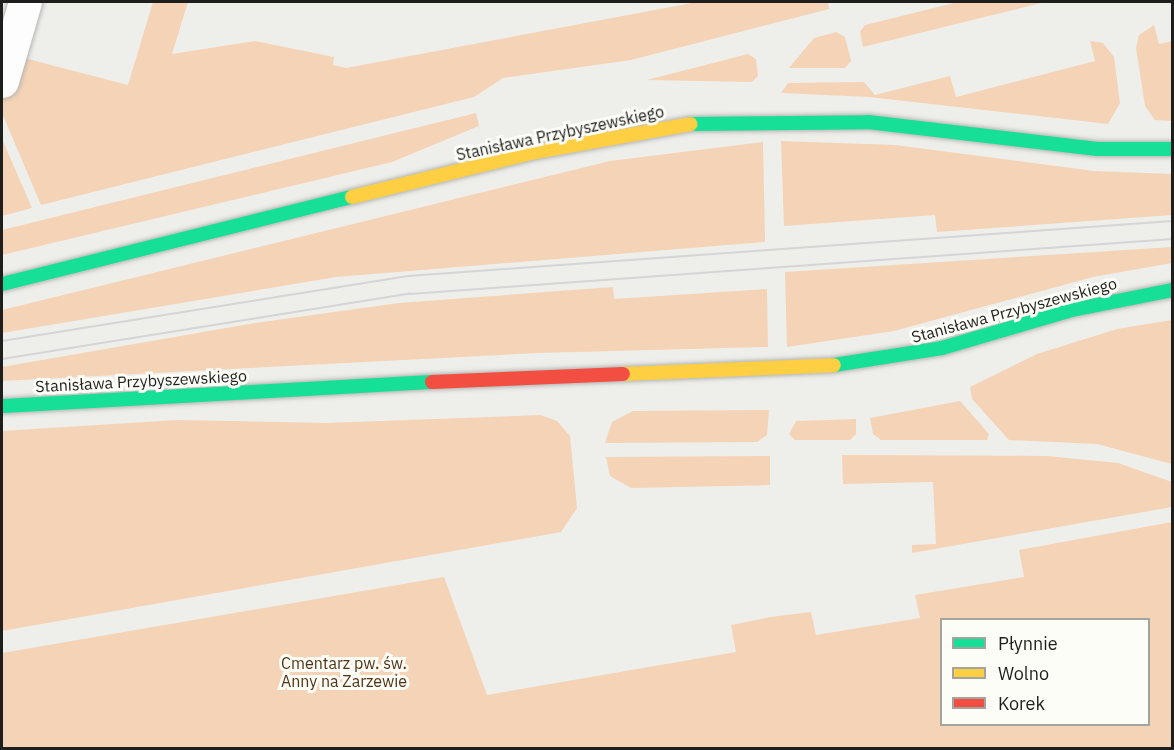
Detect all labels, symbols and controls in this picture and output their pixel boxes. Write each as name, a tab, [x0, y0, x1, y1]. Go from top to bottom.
street label: Stanisława Przybyszewskiego	[454, 102, 666, 164]
street label: Stanisława Przybyszewskiego	[909, 273, 1119, 347]
street label: Stanisława Przybyszewskiego	[35, 366, 247, 396]
legend	[940, 618, 1150, 726]
text: Płynnie	[998, 632, 1058, 655]
park label: Cmentarz pw. św. Anny na Zarzewie	[281, 653, 407, 691]
text: Wolno	[998, 662, 1049, 685]
text: Korek	[998, 692, 1045, 715]

